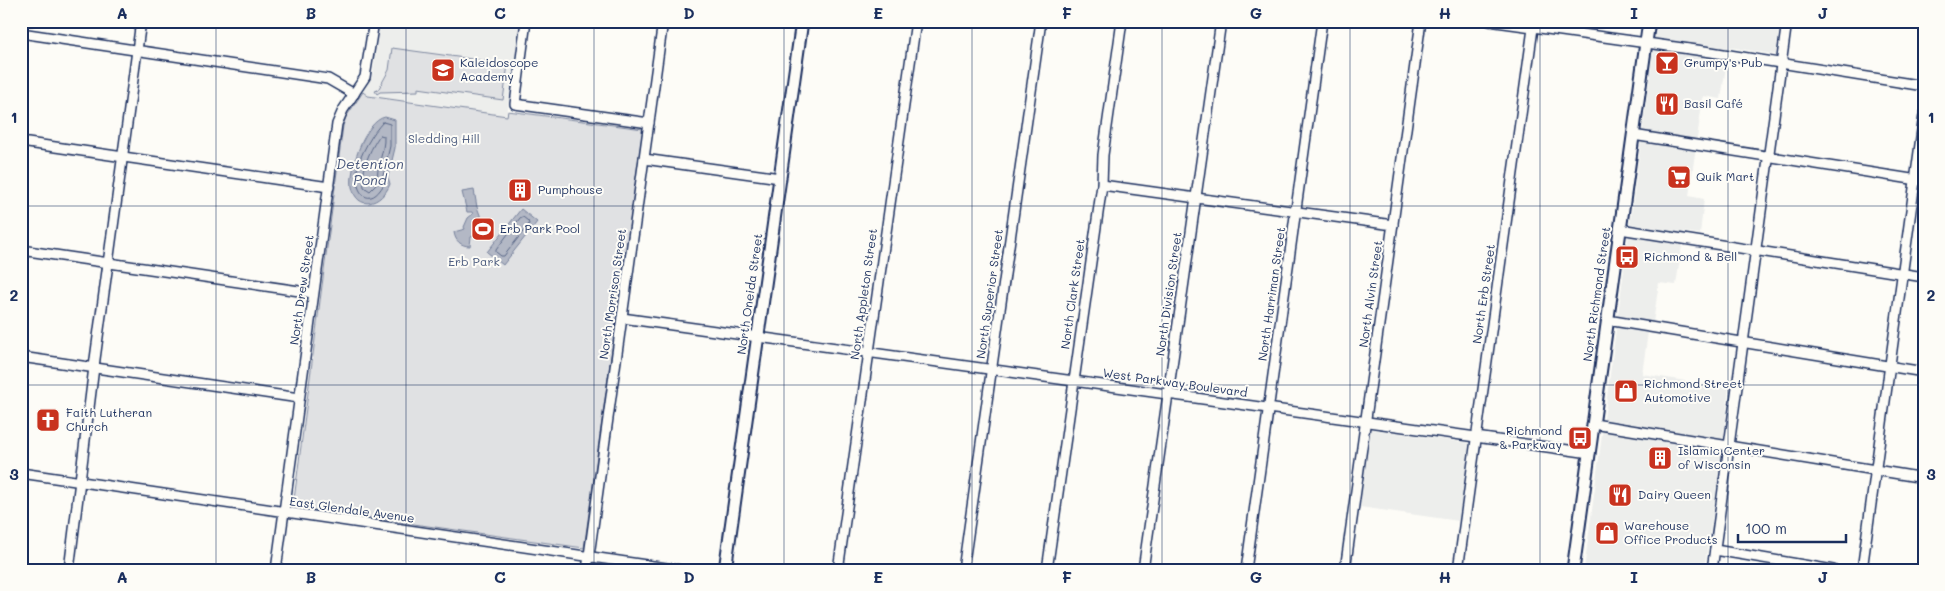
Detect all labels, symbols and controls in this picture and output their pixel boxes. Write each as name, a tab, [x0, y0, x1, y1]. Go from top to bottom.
text: A	[116, 2, 128, 23]
text: B	[306, 2, 316, 23]
text: C	[494, 2, 506, 23]
text: D	[683, 2, 695, 23]
text: E	[873, 2, 883, 23]
text: F	[1062, 2, 1072, 23]
text: G	[1250, 2, 1262, 23]
text: H	[1439, 2, 1451, 23]
text: I	[1630, 2, 1638, 23]
text: J	[1818, 2, 1828, 23]
bar icon: Grumpy's Pub	[1654, 50, 1680, 76]
place label: Kaleidoscope Academy	[460, 54, 538, 84]
place label: Grumpy's Pub	[1684, 54, 1763, 70]
school or university icon: Kaleidoscope Academy	[430, 57, 456, 83]
restaurant icon: Basil Café	[1654, 91, 1680, 117]
place label: Basil Café	[1684, 95, 1743, 111]
text: 1	[10, 106, 18, 127]
text: 1	[1927, 106, 1935, 127]
park label: Sledding Hill	[408, 130, 480, 146]
water label: Detention Pond	[336, 154, 404, 189]
supermarket icon: Quik Mart	[1666, 164, 1692, 190]
place label: Quik Mart	[1696, 168, 1754, 184]
building icon: Pumphouse	[507, 177, 533, 203]
place label: Pumphouse	[538, 181, 603, 197]
sports icon: Erb Park Pool	[470, 216, 496, 242]
place label: Erb Park Pool	[500, 220, 580, 236]
street label: North Richmond Street	[1579, 225, 1613, 362]
street label: North Harriman Street	[1254, 226, 1288, 362]
street label: North Morrison Street	[595, 227, 629, 360]
street label: North Appleton Street	[846, 227, 880, 361]
street label: North Superior Street	[972, 228, 1006, 360]
street label: North Division Street	[1151, 231, 1185, 357]
street label: North Oneida Street	[733, 232, 765, 356]
street label: North Drew Street	[285, 234, 317, 346]
street label: North Clark Street	[1056, 238, 1088, 350]
street label: North Alvin Street	[1355, 239, 1385, 348]
street label: North Erb Street	[1468, 243, 1498, 345]
bus stop icon: Richmond & Bell	[1614, 244, 1640, 270]
place label: Richmond & Bell	[1644, 248, 1737, 264]
park label: Erb Park	[448, 253, 500, 269]
text: 2	[10, 284, 19, 305]
text: 2	[1927, 284, 1936, 305]
street label: West Parkway Boulevard	[1102, 364, 1249, 400]
place label: Richmond Street Automotive	[1644, 375, 1742, 405]
shop icon: Richmond Street Automotive	[1613, 378, 1639, 404]
place label: Faith Lutheran Church	[66, 404, 152, 434]
church icon: Faith Lutheran Church	[35, 407, 61, 433]
place label: Richmond & Parkway	[1499, 422, 1562, 452]
bus stop icon: Richmond & Parkway	[1567, 425, 1593, 451]
place label: Islamic Center of Wisconsin	[1678, 442, 1765, 472]
building icon: Islamic Center of Wisconsin	[1647, 445, 1673, 471]
text: 3	[9, 463, 19, 484]
text: 3	[1926, 463, 1936, 484]
restaurant icon: Dairy Queen	[1607, 482, 1633, 508]
place label: Dairy Queen	[1638, 486, 1711, 502]
street label: East Glendale Avenue	[289, 492, 416, 526]
scale bar	[1738, 511, 1845, 543]
place label: Warehouse Office Products	[1624, 517, 1718, 547]
text: 100 m	[1745, 518, 1787, 538]
shop icon: Warehouse Office Products	[1594, 520, 1620, 546]
text: A	[116, 566, 128, 587]
text: B	[306, 566, 316, 587]
text: C	[494, 566, 506, 587]
text: D	[683, 566, 695, 587]
text: E	[873, 566, 883, 587]
text: F	[1062, 566, 1072, 587]
text: G	[1250, 566, 1262, 587]
text: H	[1439, 566, 1451, 587]
text: I	[1630, 566, 1638, 587]
text: J	[1818, 566, 1828, 587]

